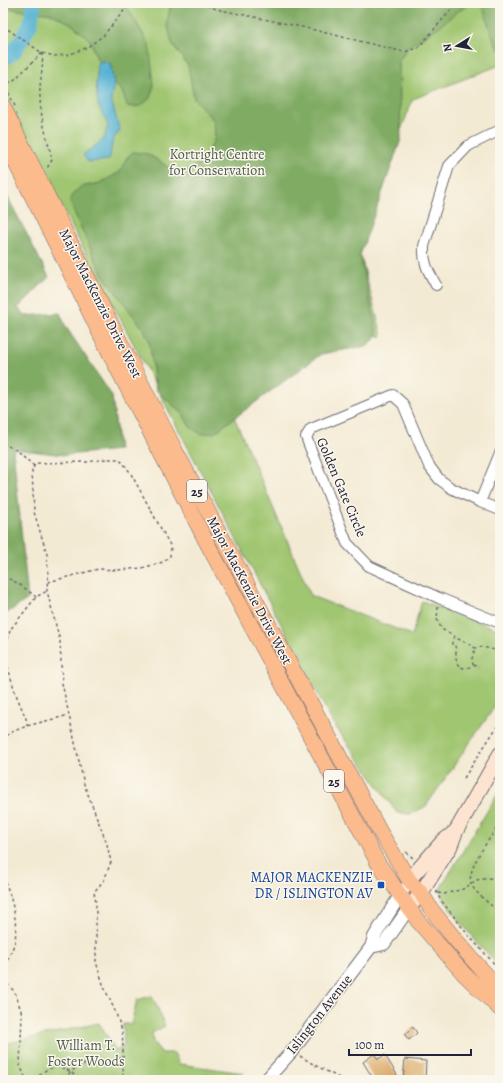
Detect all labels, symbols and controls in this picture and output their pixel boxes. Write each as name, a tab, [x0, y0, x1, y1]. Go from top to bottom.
north arrow	[437, 26, 477, 66]
text: N	[440, 42, 456, 53]
park label: Kortright Centre for Conservation	[169, 145, 265, 180]
street label: Major MacKenzie Drive West	[55, 225, 147, 381]
street label: Golden Gate Circle	[312, 435, 371, 540]
road number: 25	[187, 480, 207, 502]
street label: Major MacKenzie Drive West	[202, 513, 297, 668]
road number: 25	[324, 770, 344, 792]
place label: MAJOR MACKENZIE DR / ISLINGTON AV	[250, 868, 373, 903]
marker: MAJOR MACKENZIE DR / ISLINGTON AV	[376, 880, 386, 890]
street label: Islington Avenue	[282, 971, 356, 1058]
scale bar	[349, 1031, 471, 1057]
park label: William T. Foster Woods	[47, 1036, 125, 1071]
text: 100 m	[355, 1037, 384, 1053]

